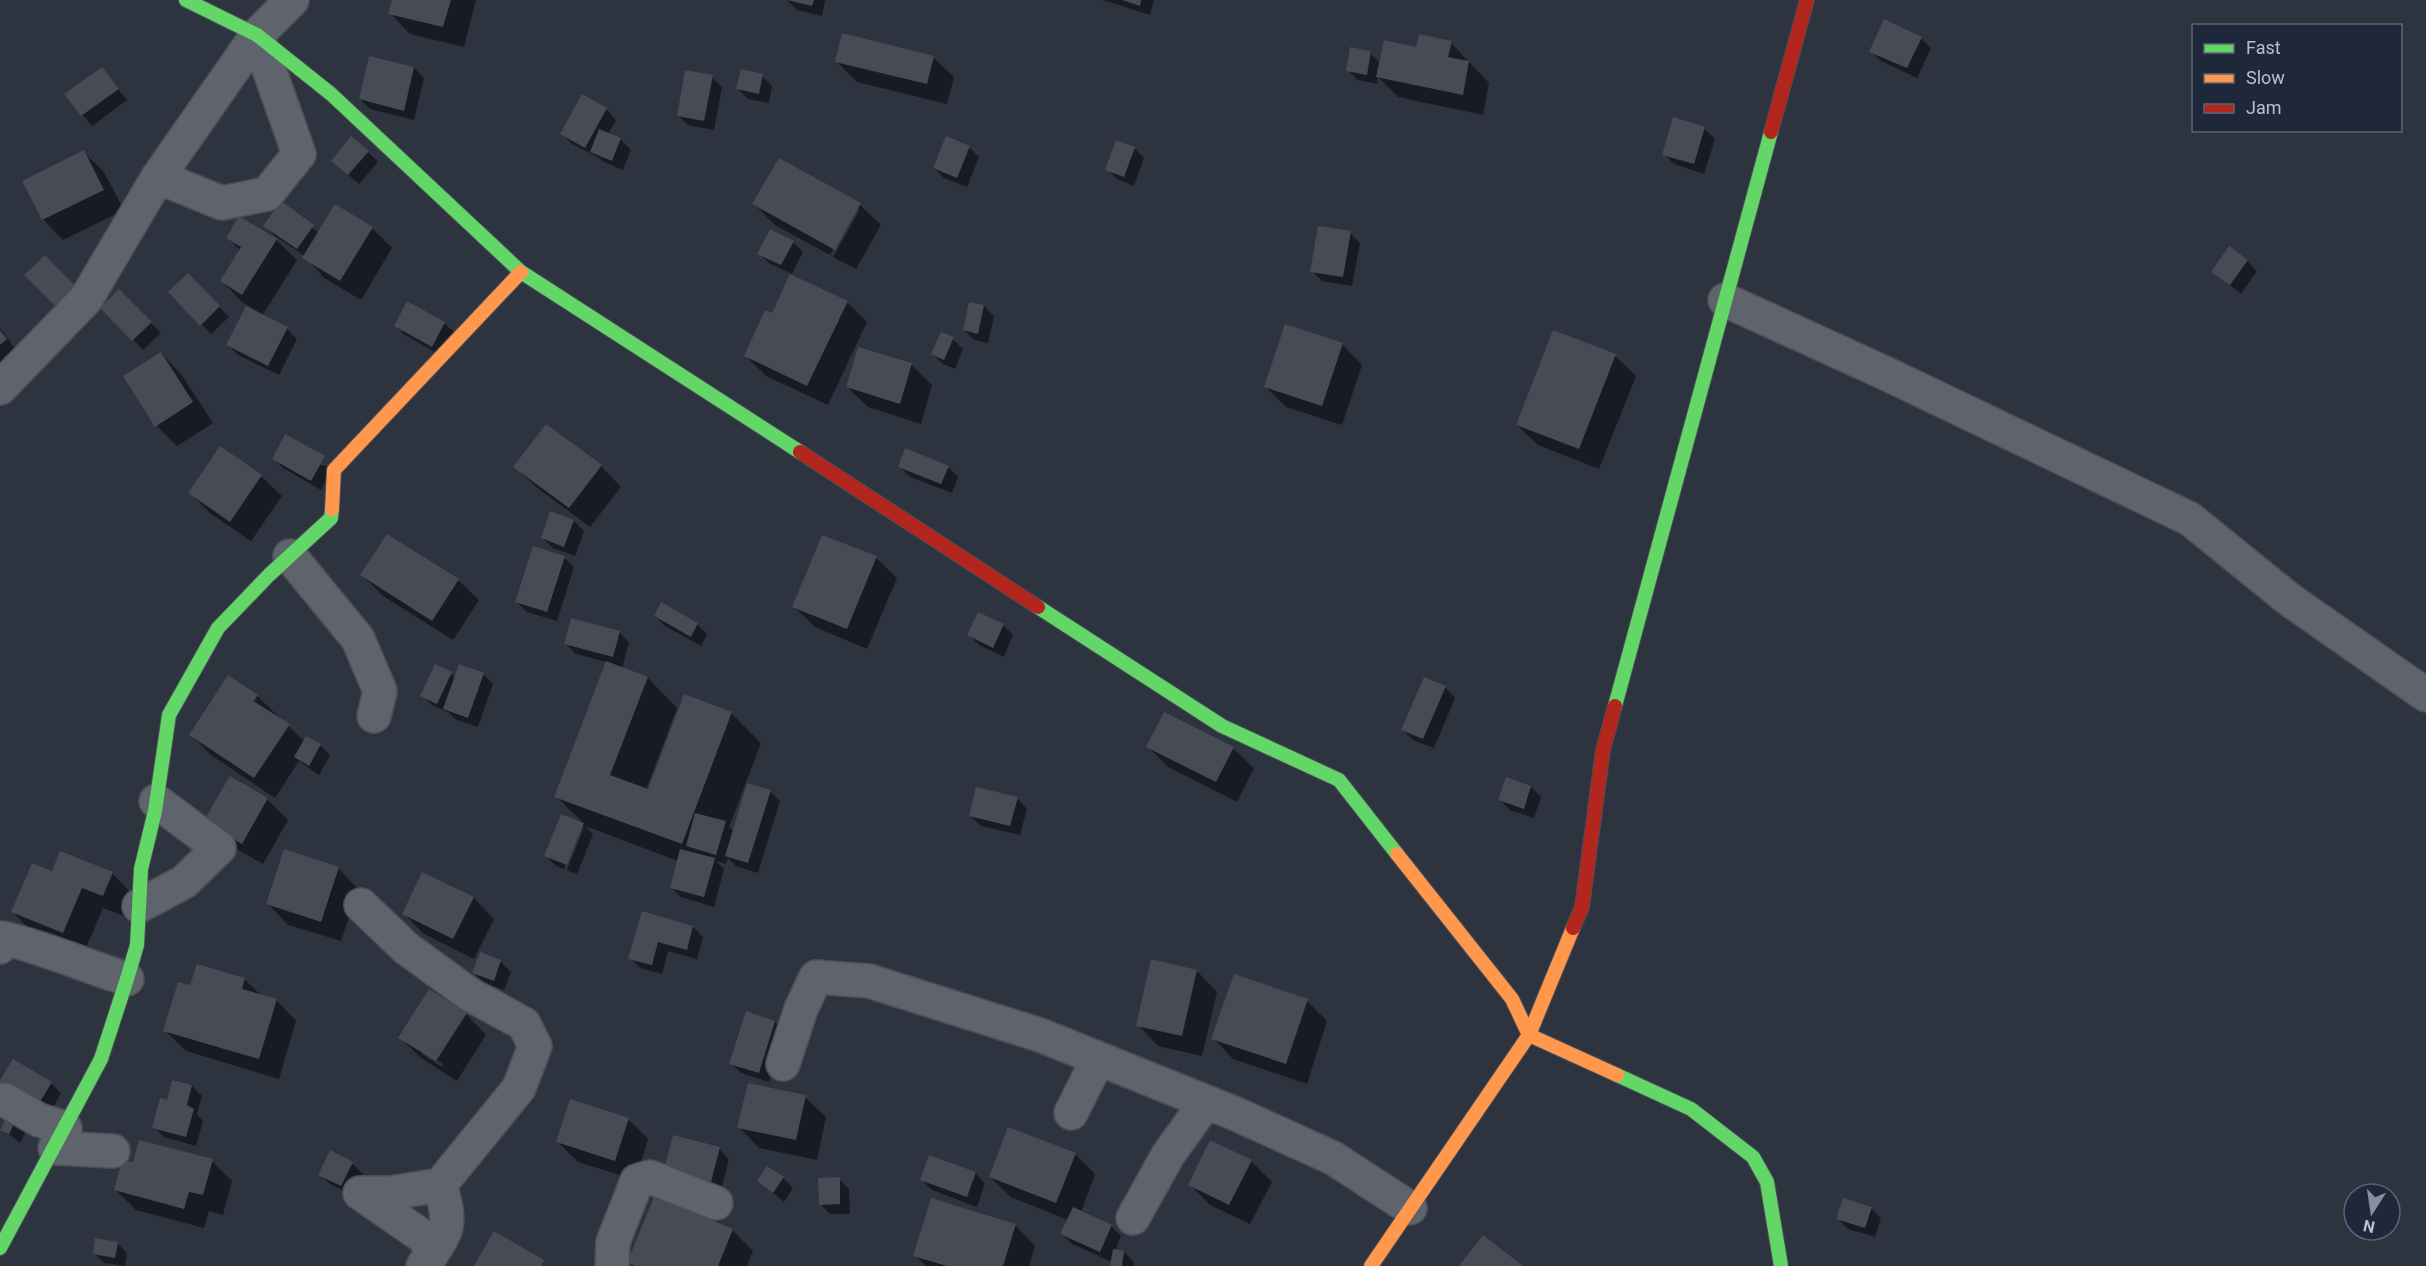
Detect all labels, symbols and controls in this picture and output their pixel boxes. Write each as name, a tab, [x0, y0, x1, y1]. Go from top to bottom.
legend	[2192, 24, 2402, 132]
text: Fast	[2246, 37, 2281, 58]
text: Slow	[2246, 67, 2285, 88]
text: Jam	[2246, 97, 2282, 118]
north arrow	[2342, 1182, 2402, 1242]
text: N	[2361, 1216, 2376, 1237]

